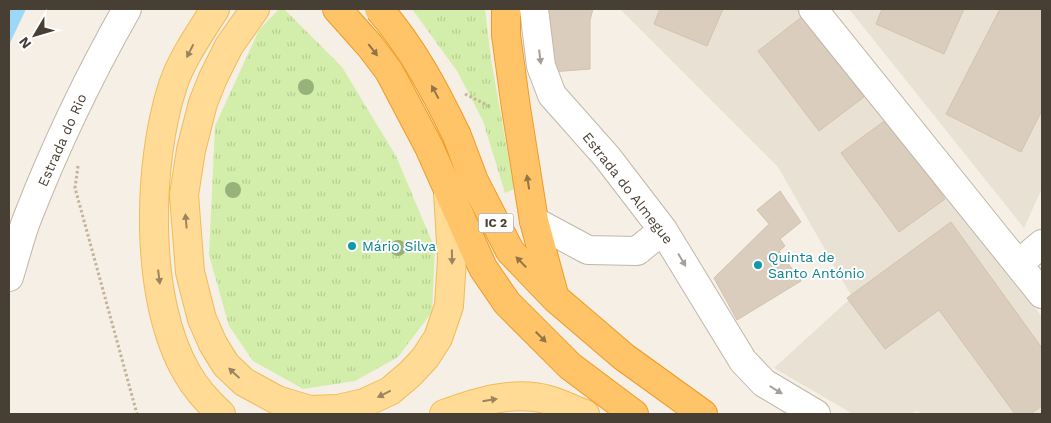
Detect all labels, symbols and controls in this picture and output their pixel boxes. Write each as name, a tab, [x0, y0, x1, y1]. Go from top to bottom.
north arrow	[10, 10, 60, 60]
text: N	[15, 34, 34, 52]
one-way arrow	[186, 43, 194, 58]
one-way arrow	[367, 43, 378, 56]
one-way arrow	[536, 49, 544, 65]
one-way arrow	[431, 85, 439, 100]
street label: Estrada do Rio	[34, 91, 90, 189]
street label: Estrada do Almegue	[579, 129, 677, 247]
one-way arrow	[524, 174, 532, 190]
one-way arrow	[182, 213, 190, 229]
road number: IC 2	[478, 214, 514, 232]
place label: Mário Silva	[362, 238, 436, 254]
marker: Mário Silva	[346, 240, 358, 252]
one-way arrow	[448, 249, 456, 265]
place label: Quinta de Santo António	[768, 249, 865, 281]
one-way arrow	[677, 253, 686, 266]
one-way arrow	[515, 257, 527, 269]
marker: Quinta de Santo António	[752, 259, 764, 271]
one-way arrow	[155, 269, 163, 285]
one-way arrow	[535, 331, 547, 343]
one-way arrow	[228, 367, 240, 379]
one-way arrow	[769, 385, 782, 395]
one-way arrow	[376, 390, 391, 398]
one-way arrow	[482, 396, 498, 404]

